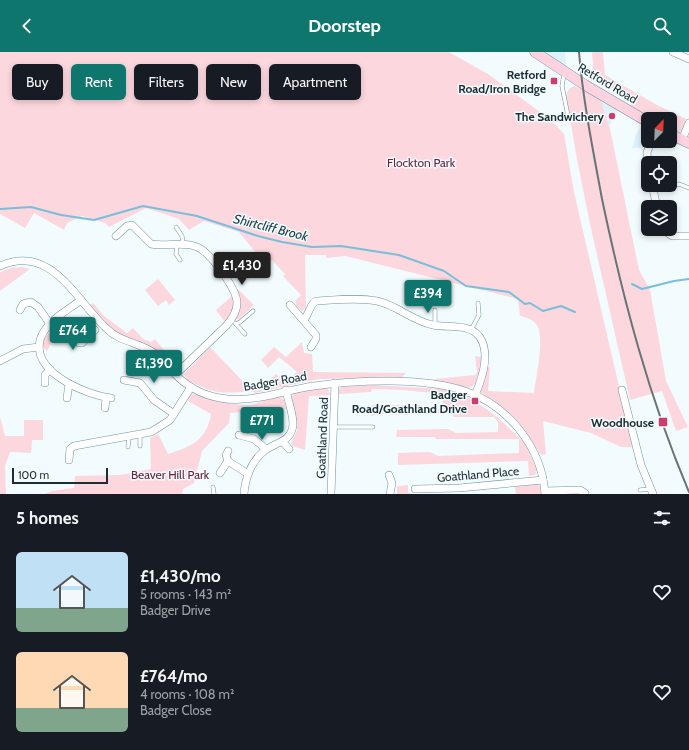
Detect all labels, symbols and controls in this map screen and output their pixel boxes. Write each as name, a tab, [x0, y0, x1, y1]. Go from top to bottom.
icon: back	[16, 15, 38, 37]
text: Doorstep	[308, 15, 381, 37]
icon: search	[651, 15, 673, 37]
street label: Retford Road	[576, 59, 640, 107]
chip: Buy	[12, 64, 63, 100]
chip: Rent	[71, 64, 126, 100]
chip: Filters	[134, 64, 198, 100]
chip: New	[206, 64, 261, 100]
chip: Apartment	[269, 64, 361, 100]
place label: Retford Road/Iron Bridge	[458, 67, 546, 96]
marker: Retford Road/Iron Bridge	[549, 76, 559, 86]
place label: The Sandwichery	[515, 109, 605, 124]
marker: The Sandwichery	[607, 111, 617, 121]
north arrow	[641, 112, 677, 148]
map controls	[641, 112, 677, 236]
park label: Flockton Park	[387, 155, 456, 170]
button: locate	[641, 156, 677, 192]
button: layers	[641, 200, 677, 236]
water label: Shirtcliff Brook	[232, 210, 310, 244]
pin: £1,430	[209, 252, 275, 286]
text: £1,430	[223, 257, 261, 273]
pin: £394	[404, 280, 452, 314]
text: £394	[413, 285, 443, 301]
pin: £764	[49, 317, 97, 351]
text: £764	[59, 322, 87, 338]
pin: £1,390	[121, 350, 187, 384]
text: £1,390	[135, 355, 173, 371]
street label: Badger Road	[242, 368, 308, 394]
place label: Badger Road/Goathland Drive	[352, 387, 467, 416]
marker: Badger Road/Goathland Drive	[470, 396, 480, 406]
street label: Goathland Road	[313, 397, 331, 479]
pin: £771	[238, 407, 286, 441]
text: £771	[250, 412, 274, 428]
place label: Woodhouse	[591, 415, 654, 430]
marker: Woodhouse	[657, 416, 669, 428]
street label: Goathland Place	[436, 463, 520, 485]
scale bar	[12, 466, 108, 485]
park label: Beaver Hill Park	[131, 467, 210, 482]
text: 100 m	[18, 468, 49, 482]
icon: filters	[651, 507, 673, 529]
text: 5 homes	[16, 508, 79, 528]
text: £1,430/mo	[140, 566, 221, 586]
icon: home	[48, 568, 96, 616]
icon: heart	[651, 581, 673, 603]
text: 5 rooms · 143 m²	[140, 586, 231, 602]
text: Badger Drive	[140, 602, 211, 618]
text: £764/mo	[140, 666, 207, 686]
icon: home	[48, 668, 96, 716]
icon: heart	[651, 681, 673, 703]
text: 4 rooms · 108 m²	[140, 686, 234, 702]
text: Badger Close	[140, 702, 212, 718]

